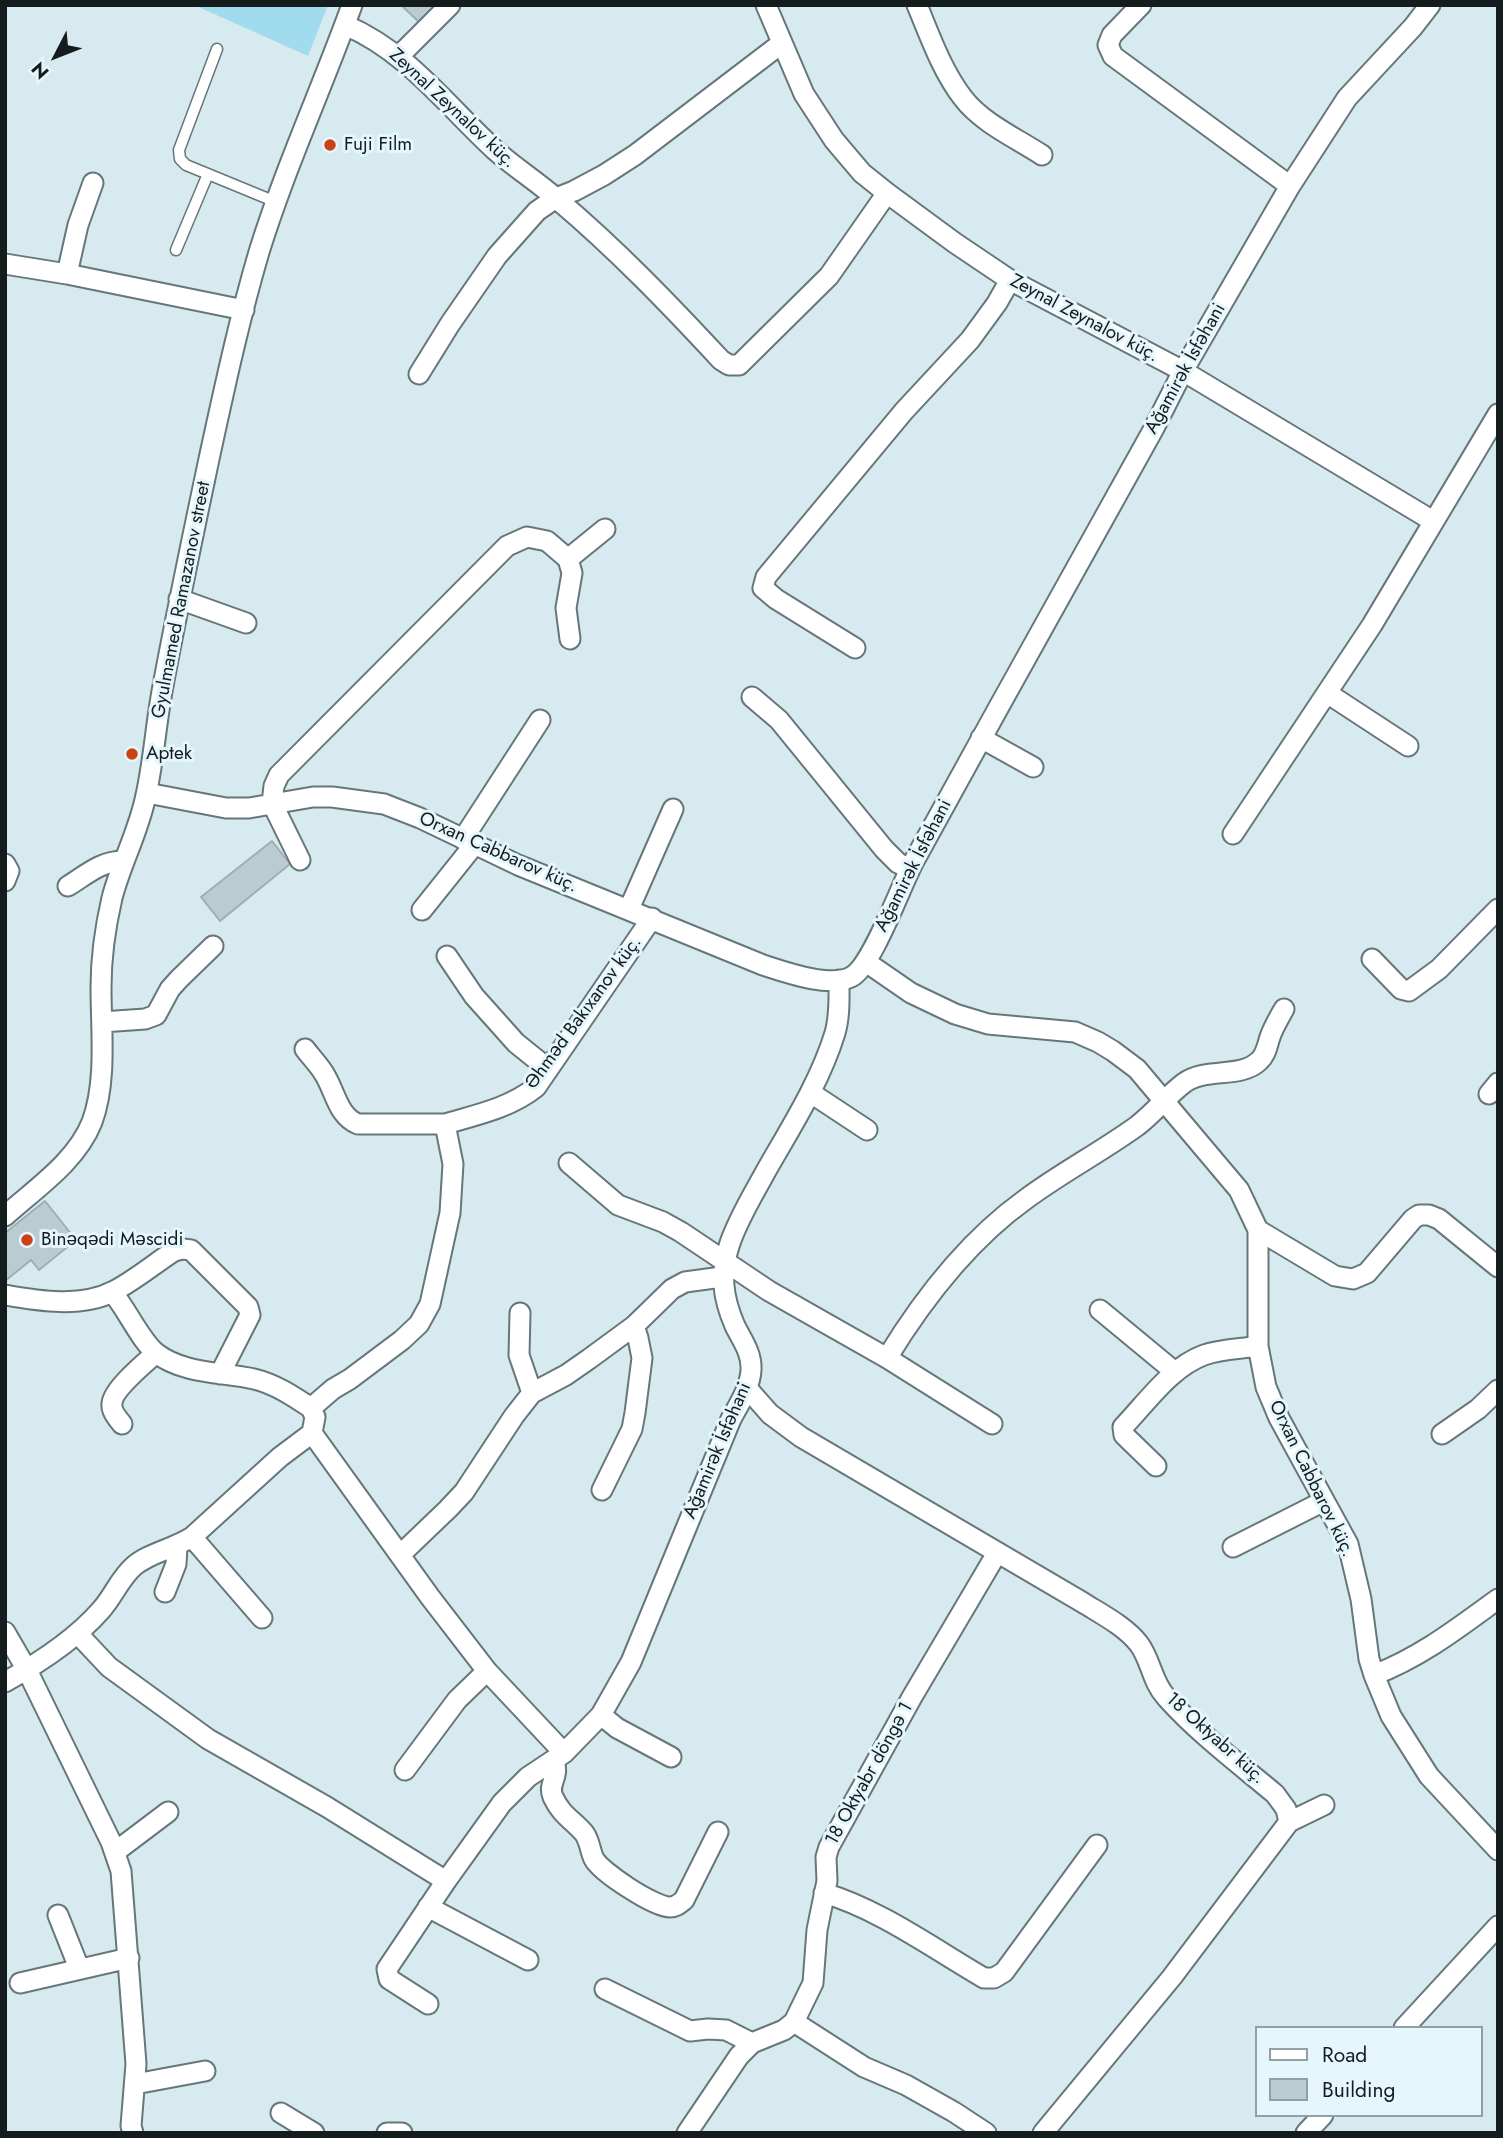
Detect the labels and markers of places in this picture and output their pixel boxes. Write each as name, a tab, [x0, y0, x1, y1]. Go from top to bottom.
place label: Fuji Film	[344, 134, 412, 156]
marker: Fuji Film	[322, 137, 338, 153]
place label: Aptek	[146, 743, 192, 765]
marker: Aptek	[124, 746, 140, 762]
place label: Binəqədi Məscidi	[41, 1229, 183, 1251]
marker: Binəqədi Məscidi	[19, 1232, 35, 1248]

